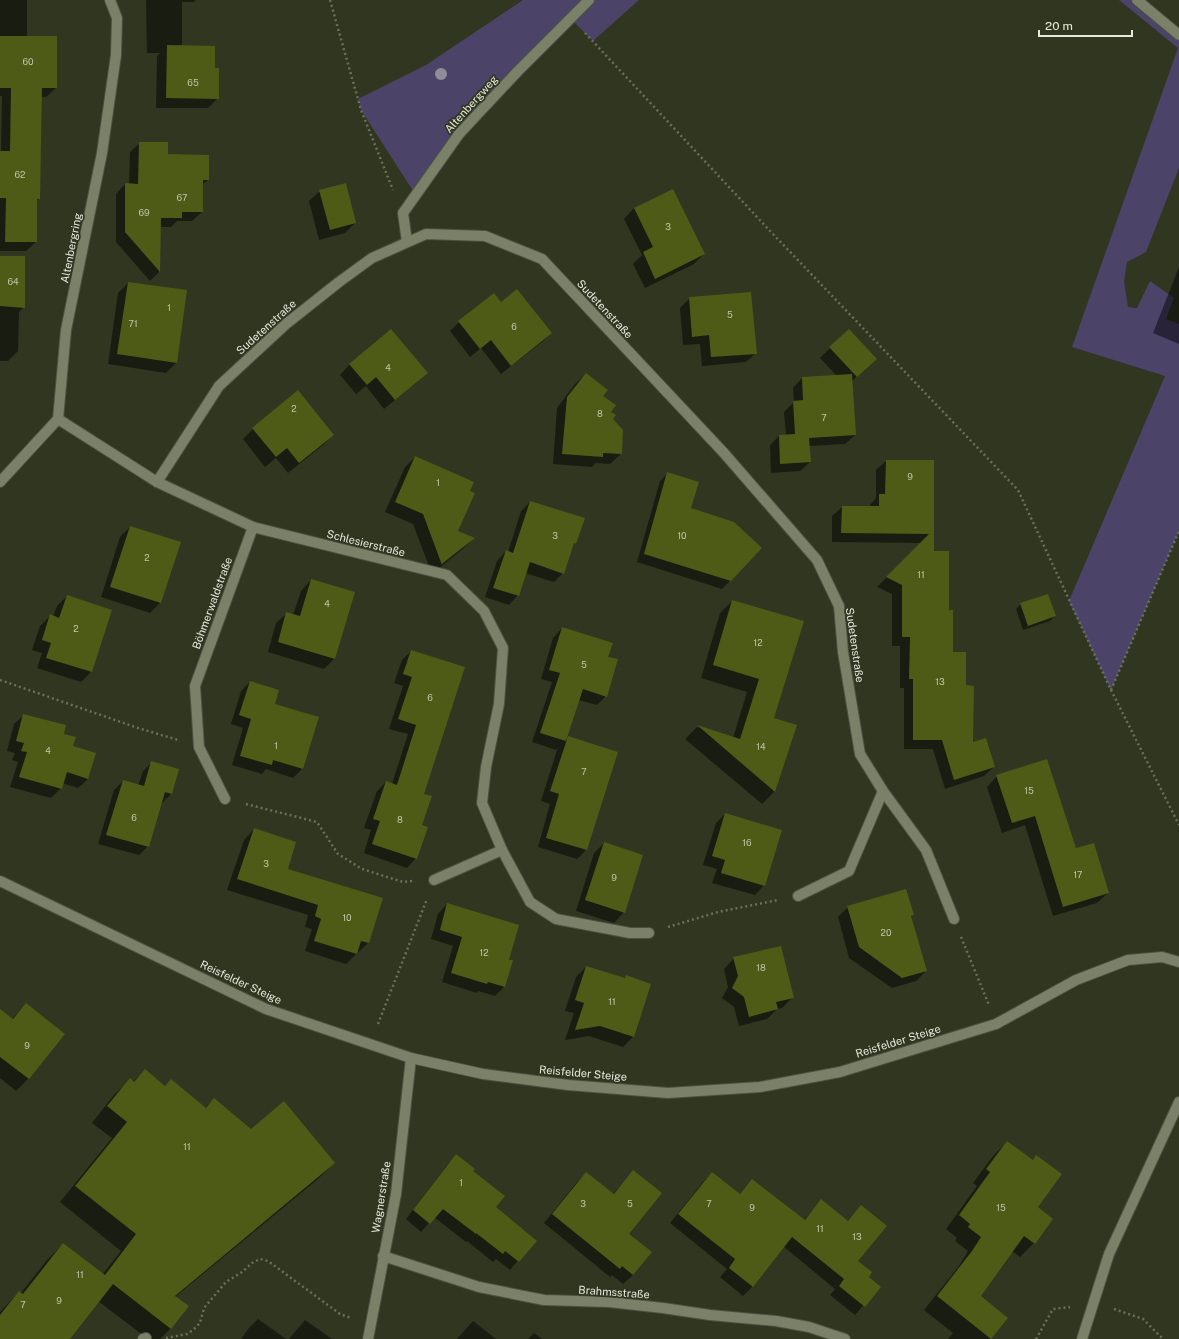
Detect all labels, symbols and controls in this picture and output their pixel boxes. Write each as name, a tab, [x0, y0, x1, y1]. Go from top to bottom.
scale bar	[1039, 12, 1132, 38]
text: 20 m	[1045, 19, 1073, 33]
house number: 60	[22, 56, 34, 67]
street label: Altenbergweg	[442, 73, 500, 135]
house number: 65	[187, 77, 199, 88]
house number: 62	[15, 169, 25, 180]
house number: 67	[177, 192, 187, 203]
house number: 69	[138, 207, 150, 218]
street label: Altenbergring	[58, 212, 84, 284]
house number: 3	[665, 221, 671, 232]
house number: 64	[7, 276, 19, 287]
street label: Sudetenstraße	[575, 277, 635, 341]
street label: Sudetenstraße	[234, 297, 298, 357]
house number: 1	[167, 302, 171, 313]
house number: 5	[727, 309, 733, 320]
house number: 71	[128, 318, 138, 329]
house number: 6	[511, 321, 517, 332]
house number: 4	[385, 362, 391, 373]
house number: 2	[291, 403, 297, 414]
house number: 8	[597, 408, 603, 419]
house number: 7	[821, 412, 827, 423]
house number: 9	[907, 471, 913, 482]
house number: 1	[436, 477, 440, 488]
street label: Schlesierstraße	[326, 527, 406, 559]
house number: 3	[552, 530, 558, 541]
house number: 10	[677, 530, 687, 541]
house number: 2	[144, 552, 150, 563]
street label: Böhmerwaldstraße	[190, 555, 234, 651]
house number: 11	[917, 569, 925, 580]
house number: 4	[324, 598, 330, 609]
street label: Sudetenstraße	[844, 607, 866, 683]
house number: 2	[73, 623, 79, 634]
house number: 12	[753, 637, 763, 648]
house number: 5	[581, 659, 587, 670]
house number: 13	[935, 676, 945, 687]
house number: 6	[427, 692, 433, 703]
house number: 1	[274, 740, 278, 751]
house number: 14	[756, 741, 766, 752]
house number: 4	[45, 745, 51, 756]
house number: 7	[581, 766, 587, 777]
house number: 15	[1024, 785, 1034, 796]
house number: 6	[131, 812, 137, 823]
house number: 8	[397, 814, 403, 825]
house number: 16	[742, 837, 752, 848]
house number: 3	[263, 858, 269, 869]
house number: 17	[1073, 869, 1083, 880]
house number: 9	[611, 872, 617, 883]
house number: 10	[342, 912, 352, 923]
house number: 20	[881, 927, 892, 938]
house number: 12	[479, 947, 489, 958]
street label: Reisfelder Steige	[198, 958, 284, 1006]
house number: 18	[756, 962, 766, 973]
house number: 11	[608, 996, 616, 1007]
street label: Reisfelder Steige	[854, 1022, 942, 1060]
house number: 9	[24, 1040, 30, 1051]
street label: Reisfelder Steige	[539, 1063, 627, 1083]
house number: 11	[183, 1141, 191, 1152]
street label: Wagnerstraße	[369, 1160, 393, 1234]
house number: 1	[459, 1177, 463, 1188]
house number: 3	[580, 1198, 586, 1209]
house number: 5	[627, 1198, 633, 1209]
house number: 7	[706, 1198, 712, 1209]
house number: 9	[749, 1202, 755, 1213]
house number: 15	[996, 1202, 1006, 1213]
house number: 11	[816, 1223, 824, 1234]
house number: 13	[852, 1231, 862, 1242]
house number: 11	[76, 1269, 84, 1280]
street label: Brahmsstraße	[578, 1284, 650, 1300]
house number: 9	[56, 1295, 62, 1306]
house number: 7	[20, 1299, 26, 1310]

